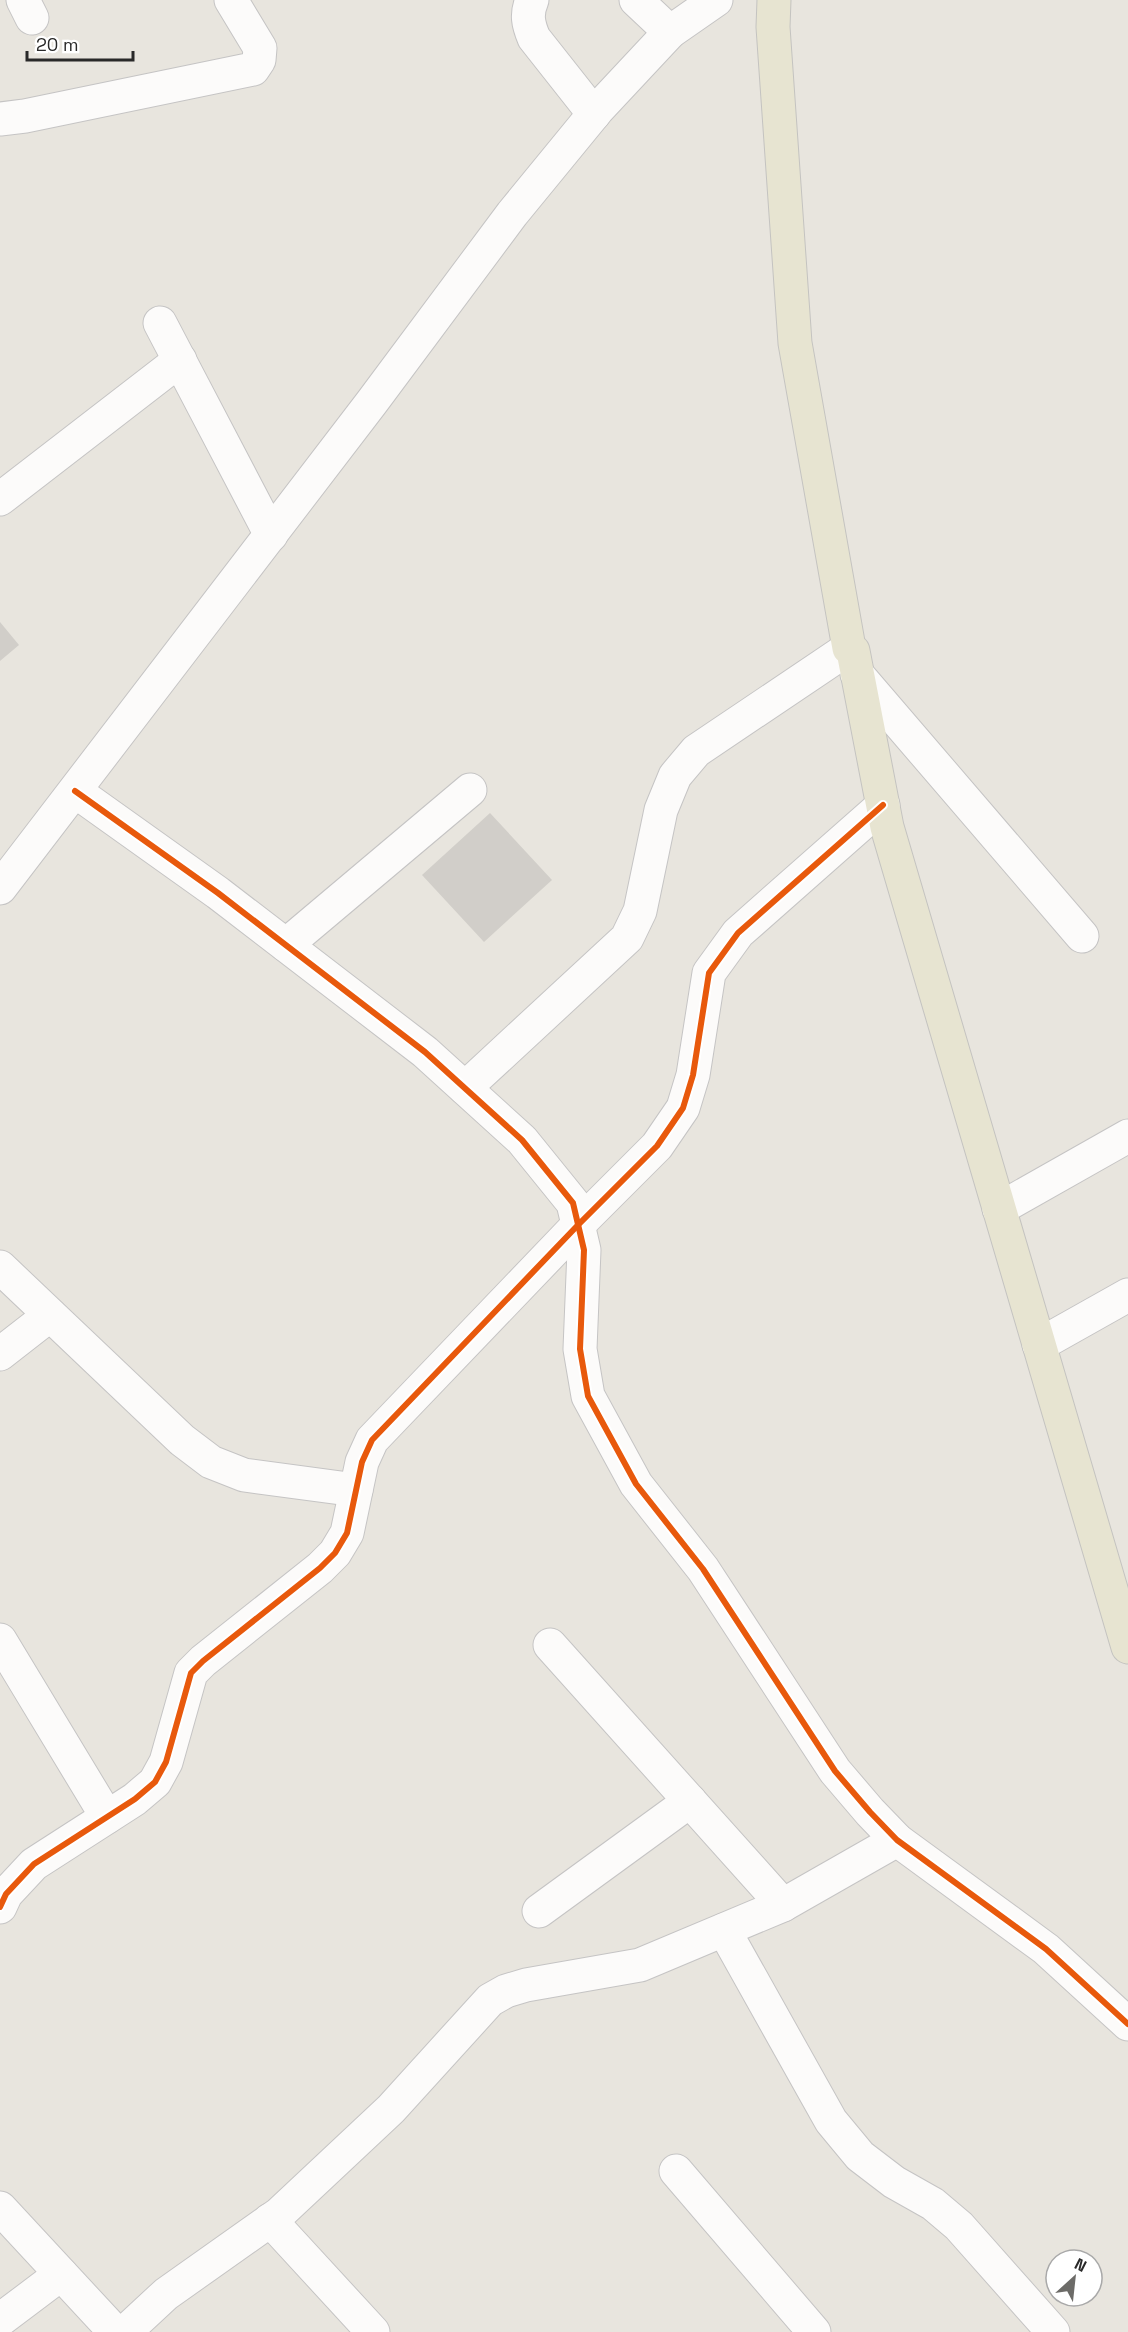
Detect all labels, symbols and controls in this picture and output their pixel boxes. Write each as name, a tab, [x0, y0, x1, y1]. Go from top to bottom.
scale bar	[27, 24, 134, 62]
text: 20 m	[36, 33, 79, 56]
north arrow	[1044, 2248, 1104, 2308]
text: N	[1071, 2253, 1090, 2277]

